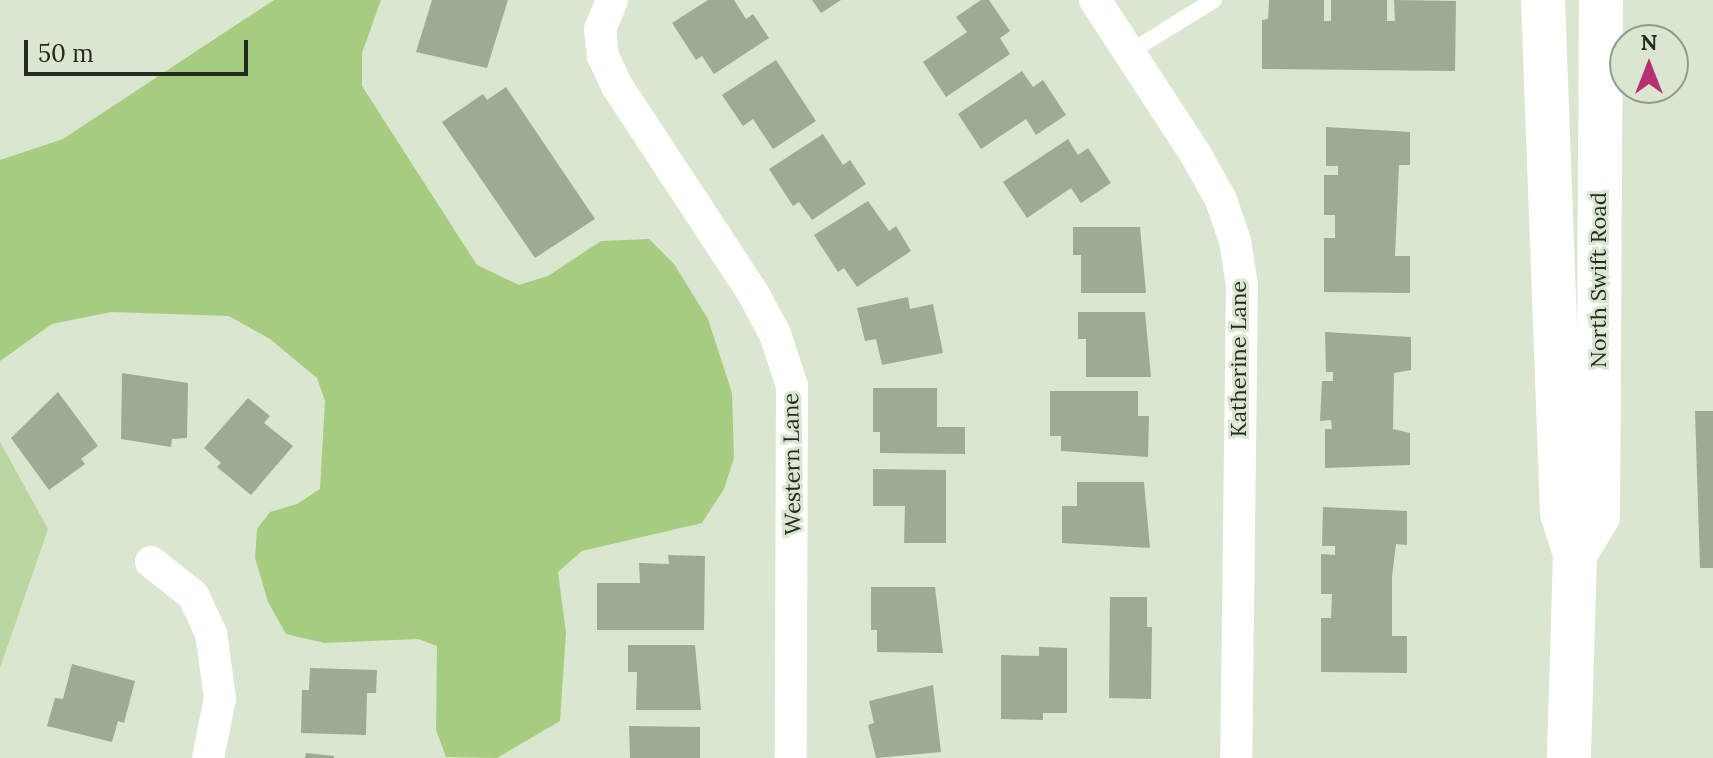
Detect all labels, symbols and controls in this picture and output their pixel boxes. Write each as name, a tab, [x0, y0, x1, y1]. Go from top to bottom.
scale bar	[28, 24, 252, 74]
north arrow	[1609, 24, 1689, 104]
text: N	[1640, 28, 1658, 56]
text: 50 m	[38, 38, 94, 69]
street label: North Swift Road	[1586, 192, 1612, 368]
street label: Katherine Lane	[1226, 281, 1252, 437]
street label: Western Lane	[778, 393, 806, 535]

